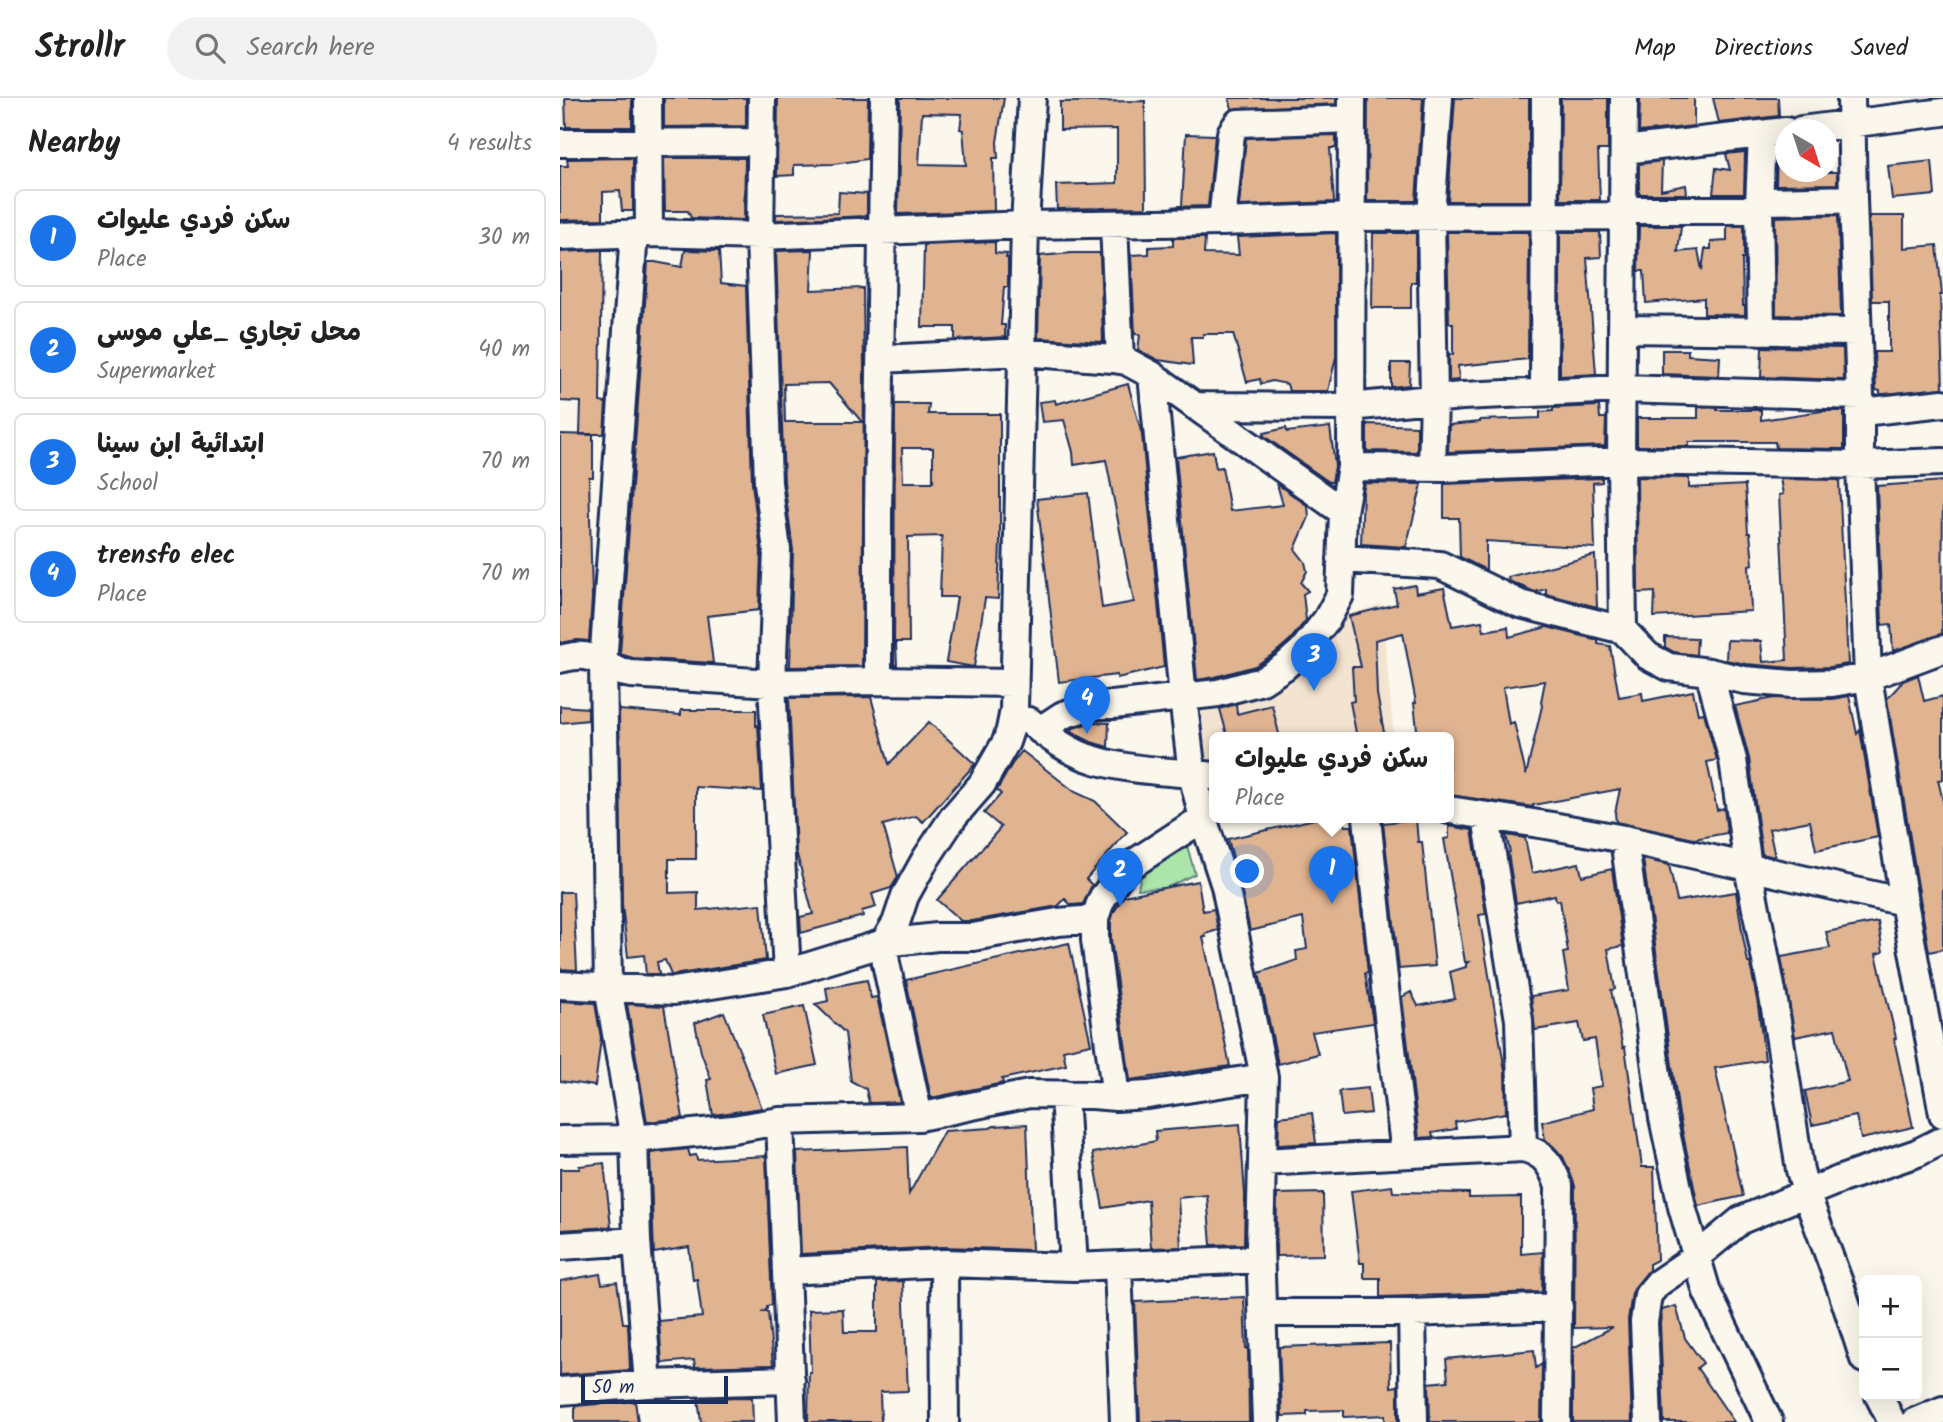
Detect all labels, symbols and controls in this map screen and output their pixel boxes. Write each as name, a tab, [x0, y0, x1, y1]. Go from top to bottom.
search box	[167, 17, 657, 80]
text: Strollr	[35, 22, 125, 75]
text: Search here	[247, 27, 375, 69]
icon: search	[191, 29, 229, 67]
text: Map	[1634, 29, 1676, 68]
text: Directions	[1714, 29, 1813, 68]
text: Saved	[1851, 29, 1908, 68]
north arrow	[1775, 119, 1838, 182]
text: Nearby	[28, 120, 120, 168]
text: 4 results	[447, 126, 532, 162]
text: سكن فردي عليوات	[97, 200, 291, 242]
text: 1	[50, 220, 56, 256]
text: 30 m	[478, 220, 530, 256]
text: Place	[97, 242, 147, 278]
text: محل تجاري _علي موسى	[97, 312, 361, 354]
text: 2	[46, 332, 60, 368]
text: 40 m	[478, 332, 530, 368]
text: Supermarket	[97, 354, 216, 390]
text: ابتدائية ابن سينا	[97, 424, 264, 466]
text: 3	[47, 444, 59, 480]
text: 70 m	[480, 444, 530, 480]
text: School	[97, 466, 158, 502]
text: trensfo elec	[97, 535, 236, 577]
text: 4	[47, 556, 59, 592]
text: 70 m	[480, 556, 530, 592]
text: Place	[97, 577, 147, 613]
pin: 3	[1291, 633, 1337, 691]
pin: 4	[1064, 676, 1110, 734]
popup	[1209, 732, 1454, 823]
text: سكن فردي عليوات	[1235, 739, 1428, 781]
text: Place	[1235, 781, 1284, 817]
pin: 1	[1309, 846, 1355, 904]
pin: 2	[1097, 848, 1143, 906]
your location	[1230, 854, 1264, 888]
map controls	[1859, 1275, 1922, 1401]
button: +	[1859, 1275, 1922, 1338]
button: −	[1859, 1338, 1922, 1401]
scale bar	[581, 1373, 728, 1405]
text: 50 m	[592, 1373, 634, 1403]

